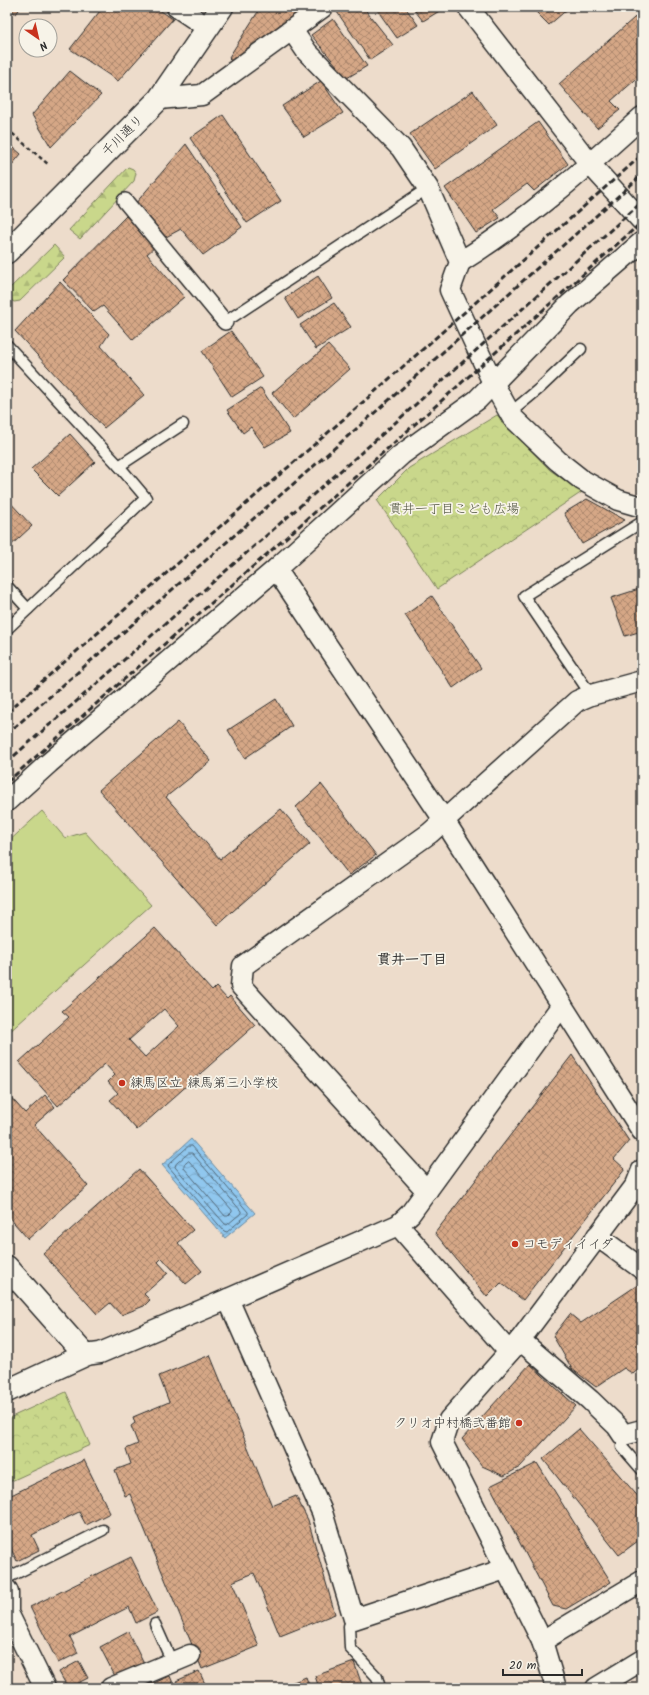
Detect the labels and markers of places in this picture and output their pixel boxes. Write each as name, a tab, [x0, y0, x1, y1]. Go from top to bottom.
place label: 練馬区立 練馬第三小学校	[130, 1073, 278, 1094]
marker: 練馬区立 練馬第三小学校	[117, 1078, 127, 1088]
place label: コモディイイダ	[523, 1234, 613, 1255]
marker: コモディイイダ	[510, 1239, 520, 1249]
place label: クリオ中村橋弐番館	[394, 1413, 511, 1434]
marker: クリオ中村橋弐番館	[514, 1418, 524, 1428]

